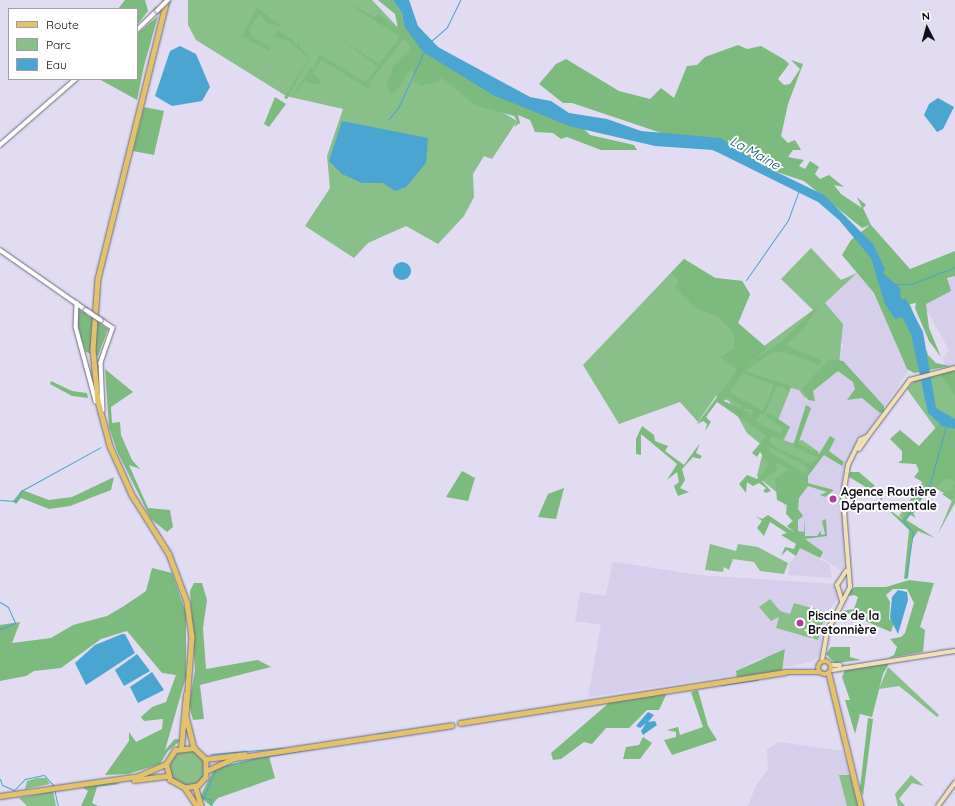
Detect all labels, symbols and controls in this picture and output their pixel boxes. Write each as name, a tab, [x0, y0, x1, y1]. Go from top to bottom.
legend	[8, 8, 138, 80]
north arrow	[907, 8, 947, 48]
text: N	[921, 9, 931, 23]
text: Route	[46, 17, 79, 32]
text: Parc	[46, 37, 71, 52]
text: Eau	[46, 57, 67, 72]
water label: La Maine	[727, 133, 783, 173]
place label: Agence Routière Départementale	[841, 485, 937, 513]
marker: Agence Routière Départementale	[828, 494, 838, 504]
place label: Piscine de la Bretonnière	[808, 609, 879, 637]
marker: Piscine de la Bretonnière	[795, 618, 805, 628]

